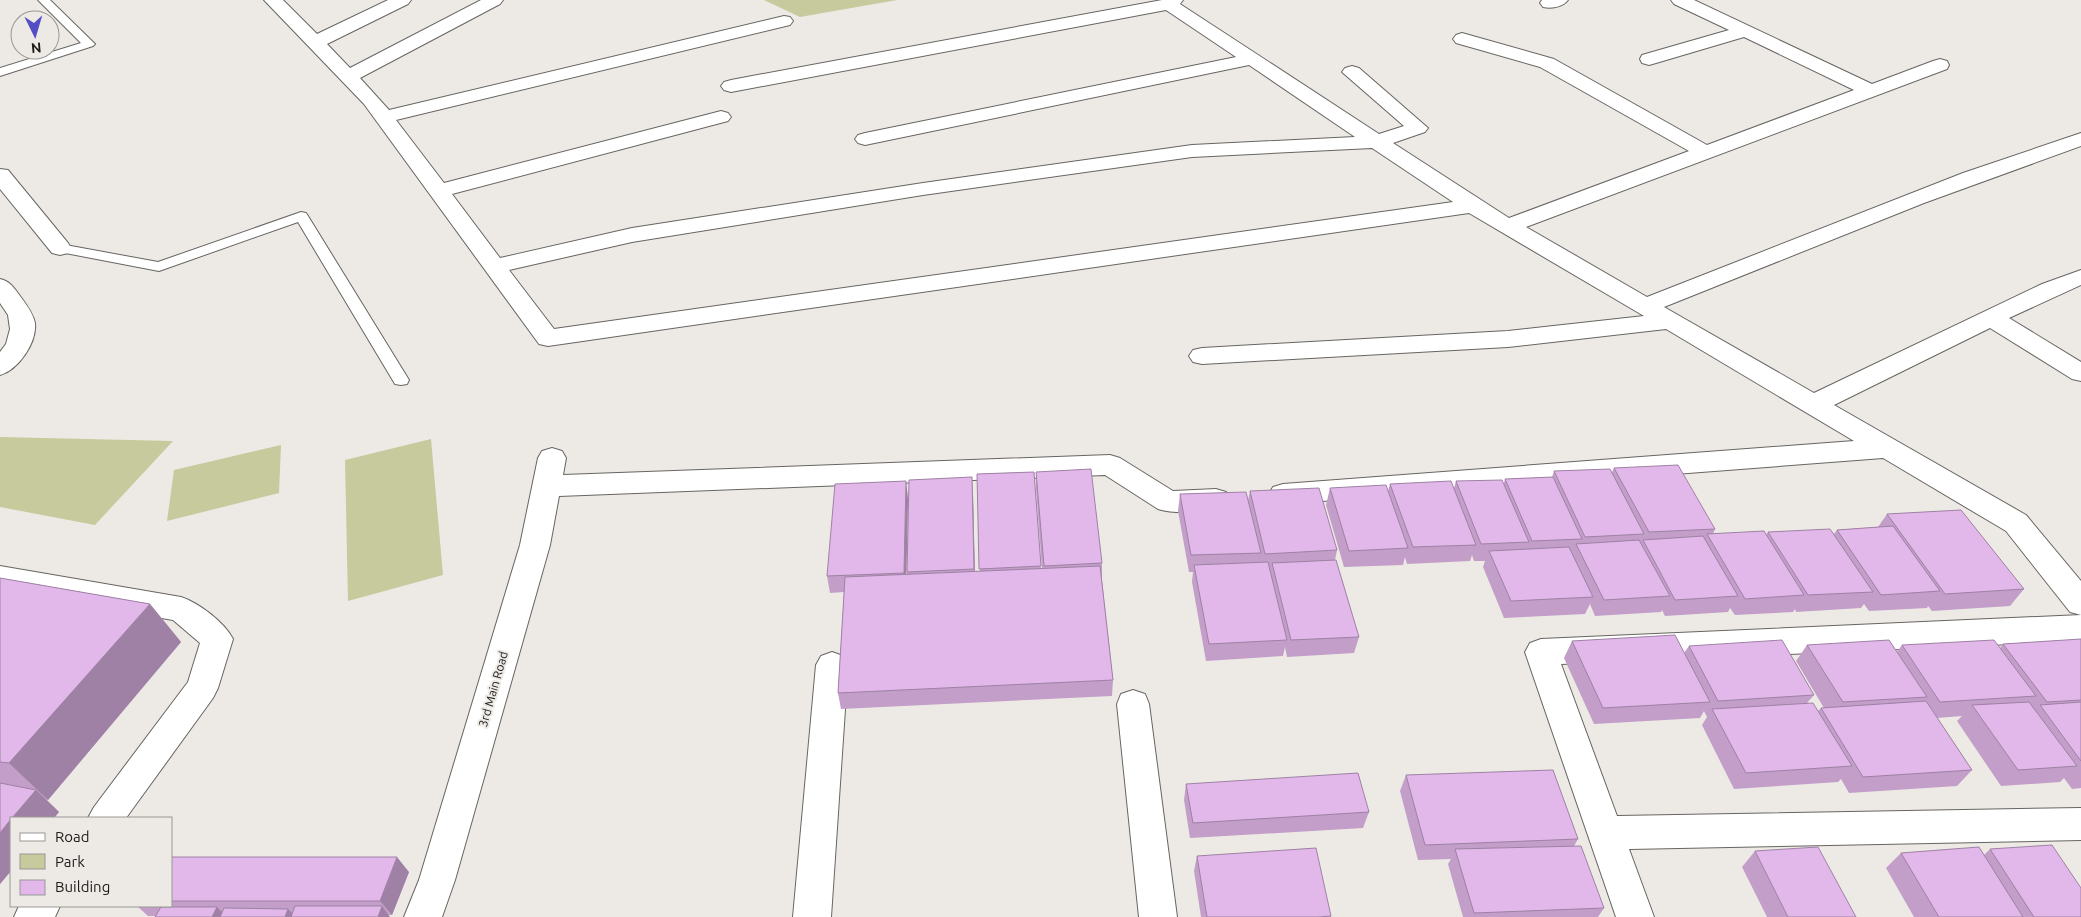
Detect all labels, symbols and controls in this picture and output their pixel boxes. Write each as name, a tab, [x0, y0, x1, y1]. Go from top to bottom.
north arrow	[10, 10, 60, 60]
text: N	[30, 40, 42, 56]
street label: 3rd Main Road	[476, 650, 510, 728]
legend	[10, 817, 172, 907]
text: Road	[55, 828, 90, 845]
text: Park	[55, 853, 85, 870]
text: Building	[55, 878, 110, 895]

